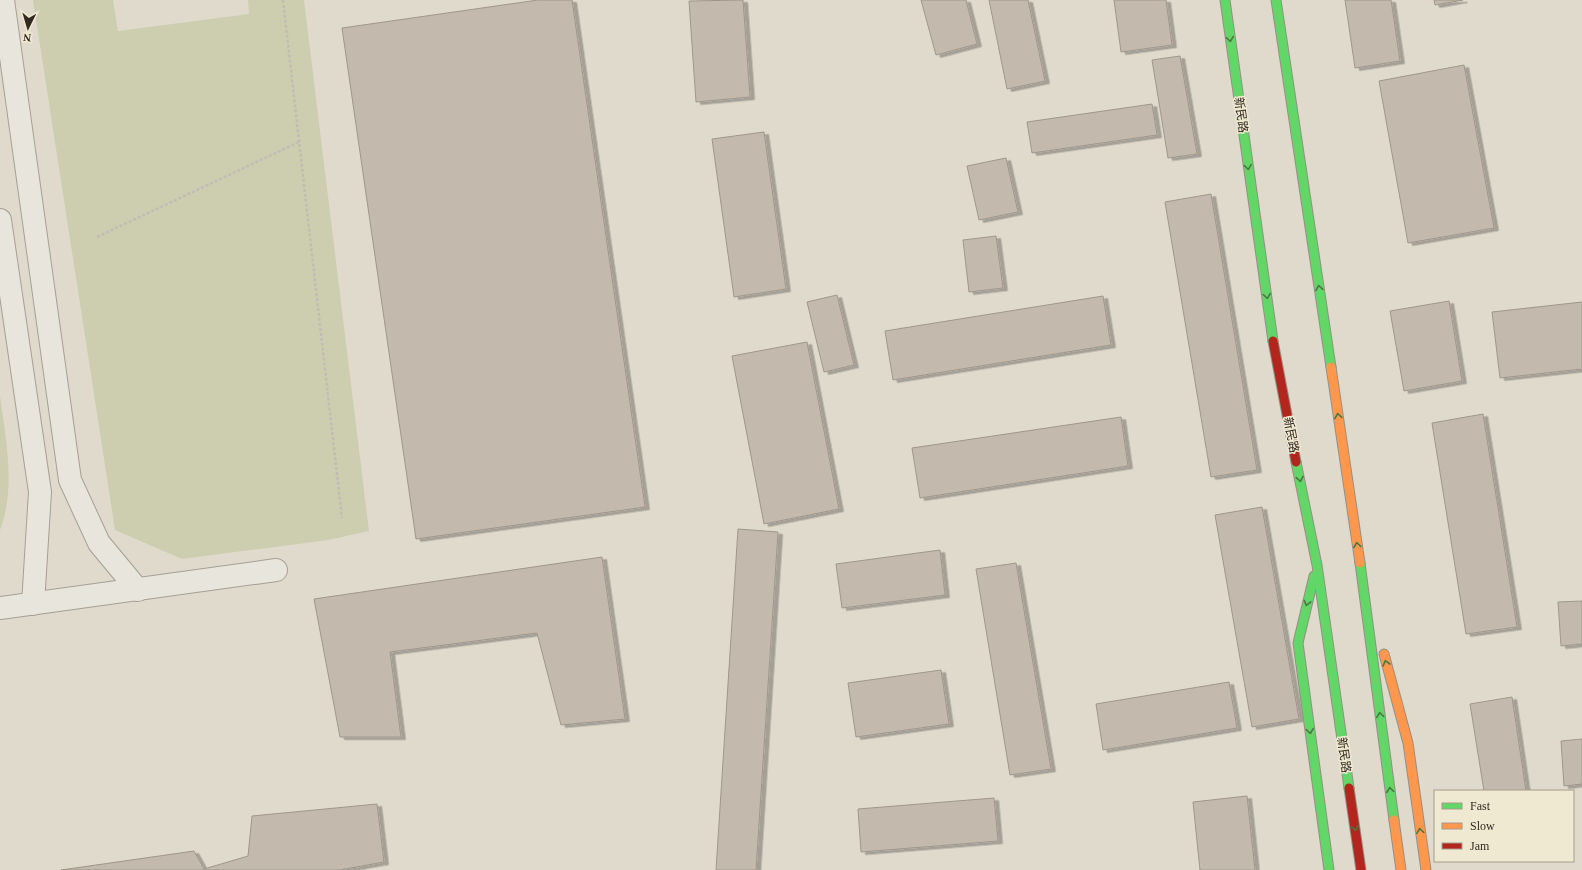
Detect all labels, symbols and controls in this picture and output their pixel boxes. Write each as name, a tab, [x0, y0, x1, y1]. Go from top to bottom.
north arrow	[8, 8, 48, 48]
text: N	[23, 32, 32, 44]
one-way arrow	[1225, 36, 1234, 42]
street label: 新民路	[1232, 96, 1250, 134]
one-way arrow	[1243, 164, 1252, 170]
one-way arrow	[1315, 285, 1324, 291]
one-way arrow	[1262, 293, 1271, 299]
one-way arrow	[1334, 413, 1343, 419]
street label: 新民路	[1281, 416, 1301, 454]
one-way arrow	[1295, 476, 1303, 482]
one-way arrow	[1353, 542, 1362, 548]
one-way arrow	[1304, 600, 1312, 606]
one-way arrow	[1383, 660, 1391, 666]
one-way arrow	[1376, 712, 1385, 718]
one-way arrow	[1305, 728, 1314, 734]
street label: 新民路	[1335, 736, 1353, 774]
one-way arrow	[1386, 787, 1395, 793]
legend	[1434, 790, 1574, 862]
text: Fast	[1470, 799, 1491, 813]
text: Slow	[1470, 819, 1495, 833]
one-way arrow	[1350, 825, 1359, 831]
one-way arrow	[1416, 828, 1425, 834]
text: Jam	[1470, 839, 1490, 853]

